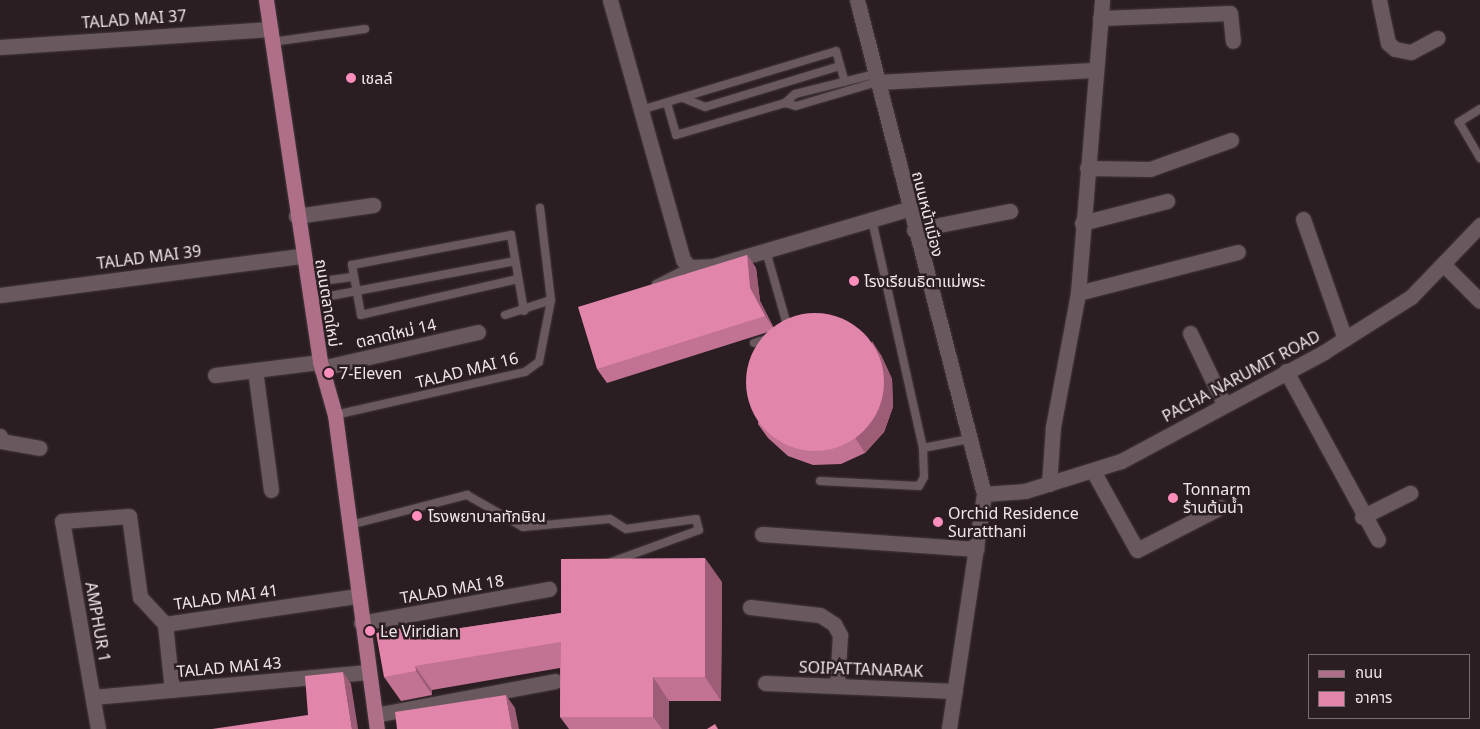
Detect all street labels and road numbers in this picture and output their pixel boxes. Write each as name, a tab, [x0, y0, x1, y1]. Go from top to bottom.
street label: TALAD MAI 37	[81, 6, 187, 32]
street label: ถนนหน้าเมือง	[908, 169, 948, 259]
street label: TALAD MAI 39	[96, 241, 202, 273]
street label: ถนนตลาดใหม่	[312, 258, 344, 348]
street label: ตลาดใหม่ 14	[354, 314, 438, 352]
street label: PACHA NARUMIT ROAD	[1159, 326, 1323, 426]
street label: TALAD MAI 16	[414, 348, 520, 392]
street label: TALAD MAI 18	[399, 570, 505, 608]
street label: AMPHUR 1	[81, 580, 115, 664]
street label: TALAD MAI 41	[173, 580, 279, 614]
street label: TALAD MAI 43	[176, 653, 282, 681]
street label: SOIPATTANARAK	[799, 657, 923, 681]

